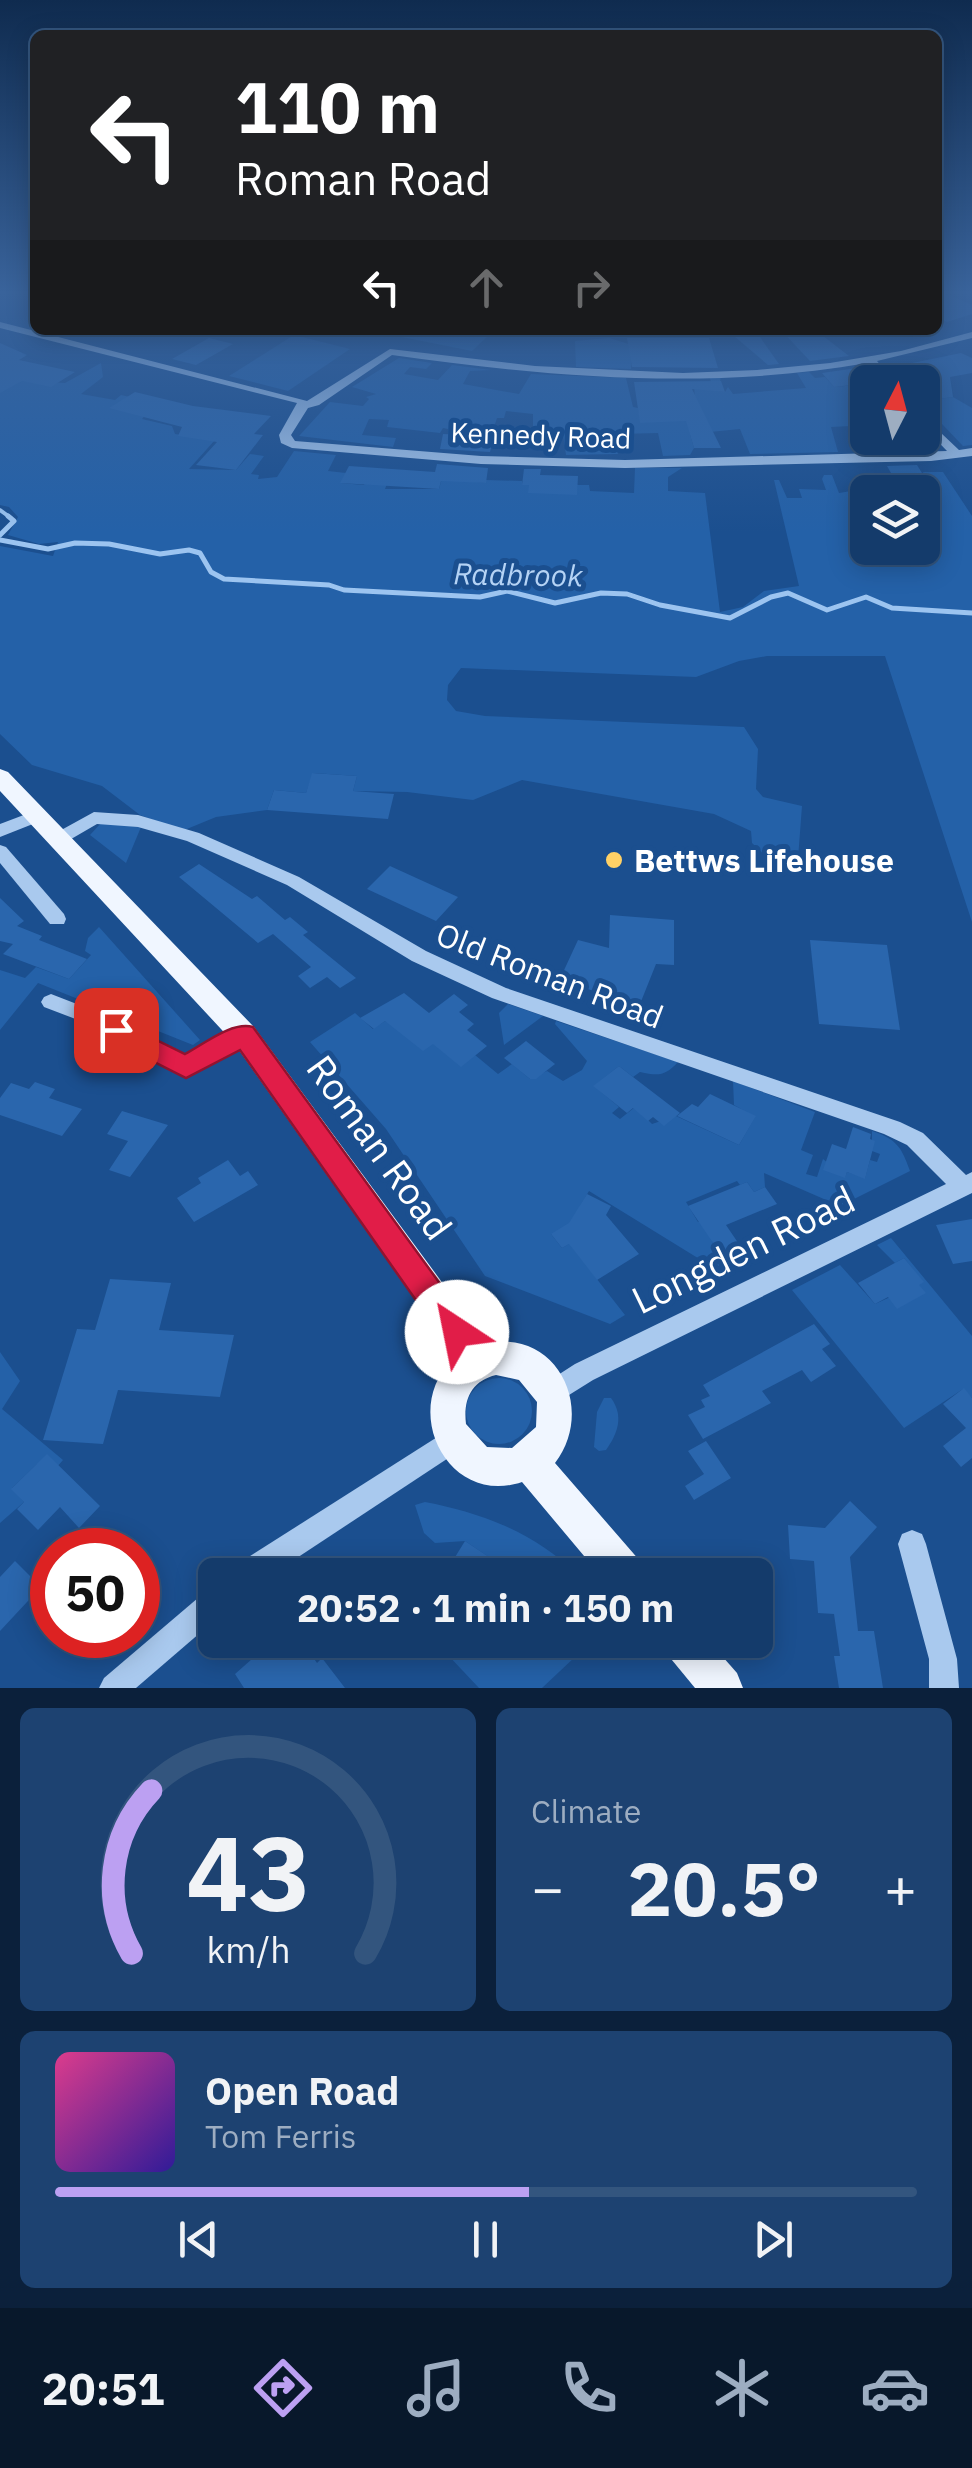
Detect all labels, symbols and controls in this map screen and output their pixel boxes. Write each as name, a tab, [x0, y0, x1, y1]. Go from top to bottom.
text: 110 m	[235, 61, 440, 152]
icon: left	[70, 70, 200, 200]
text: Roman Road	[235, 149, 491, 207]
icon: left	[354, 260, 409, 315]
icon: ahead	[459, 260, 514, 315]
icon: right	[564, 260, 619, 315]
north arrow	[850, 365, 940, 455]
map controls	[850, 365, 940, 565]
street label: Kennedy Road	[450, 413, 632, 457]
button: layers	[850, 475, 940, 565]
water label: Radbrook	[453, 553, 583, 595]
place label: Bettws Lifehouse	[634, 839, 894, 881]
marker: Bettws Lifehouse	[603, 849, 625, 871]
street label: Old Roman Road	[431, 912, 669, 1038]
pin	[74, 988, 159, 1073]
icon: arrive	[89, 1003, 144, 1058]
street label: Roman Road	[297, 1045, 463, 1249]
street label: Longden Road	[623, 1174, 863, 1324]
position arrow	[405, 1280, 509, 1384]
speed limit sign: 50	[30, 1528, 160, 1658]
text: 20:52 · 1 min · 150 m	[297, 1583, 674, 1632]
text: Climate	[531, 1790, 641, 1832]
text: 43	[186, 1804, 310, 1940]
text: 20.5°	[627, 1839, 821, 1937]
text: −	[531, 1852, 564, 1923]
text: +	[884, 1852, 917, 1923]
text: km/h	[206, 1926, 290, 1973]
text: Open Road	[205, 2066, 399, 2115]
text: Tom Ferris	[205, 2115, 356, 2157]
icon: previous	[171, 2212, 226, 2267]
icon: pause	[458, 2212, 513, 2267]
icon: next	[746, 2212, 801, 2267]
icon: directions	[248, 2353, 318, 2423]
icon: music	[401, 2353, 471, 2423]
icon: phone	[554, 2353, 624, 2423]
icon: climate	[707, 2353, 777, 2423]
icon: car	[860, 2353, 930, 2423]
text: 20:51	[42, 2359, 164, 2417]

